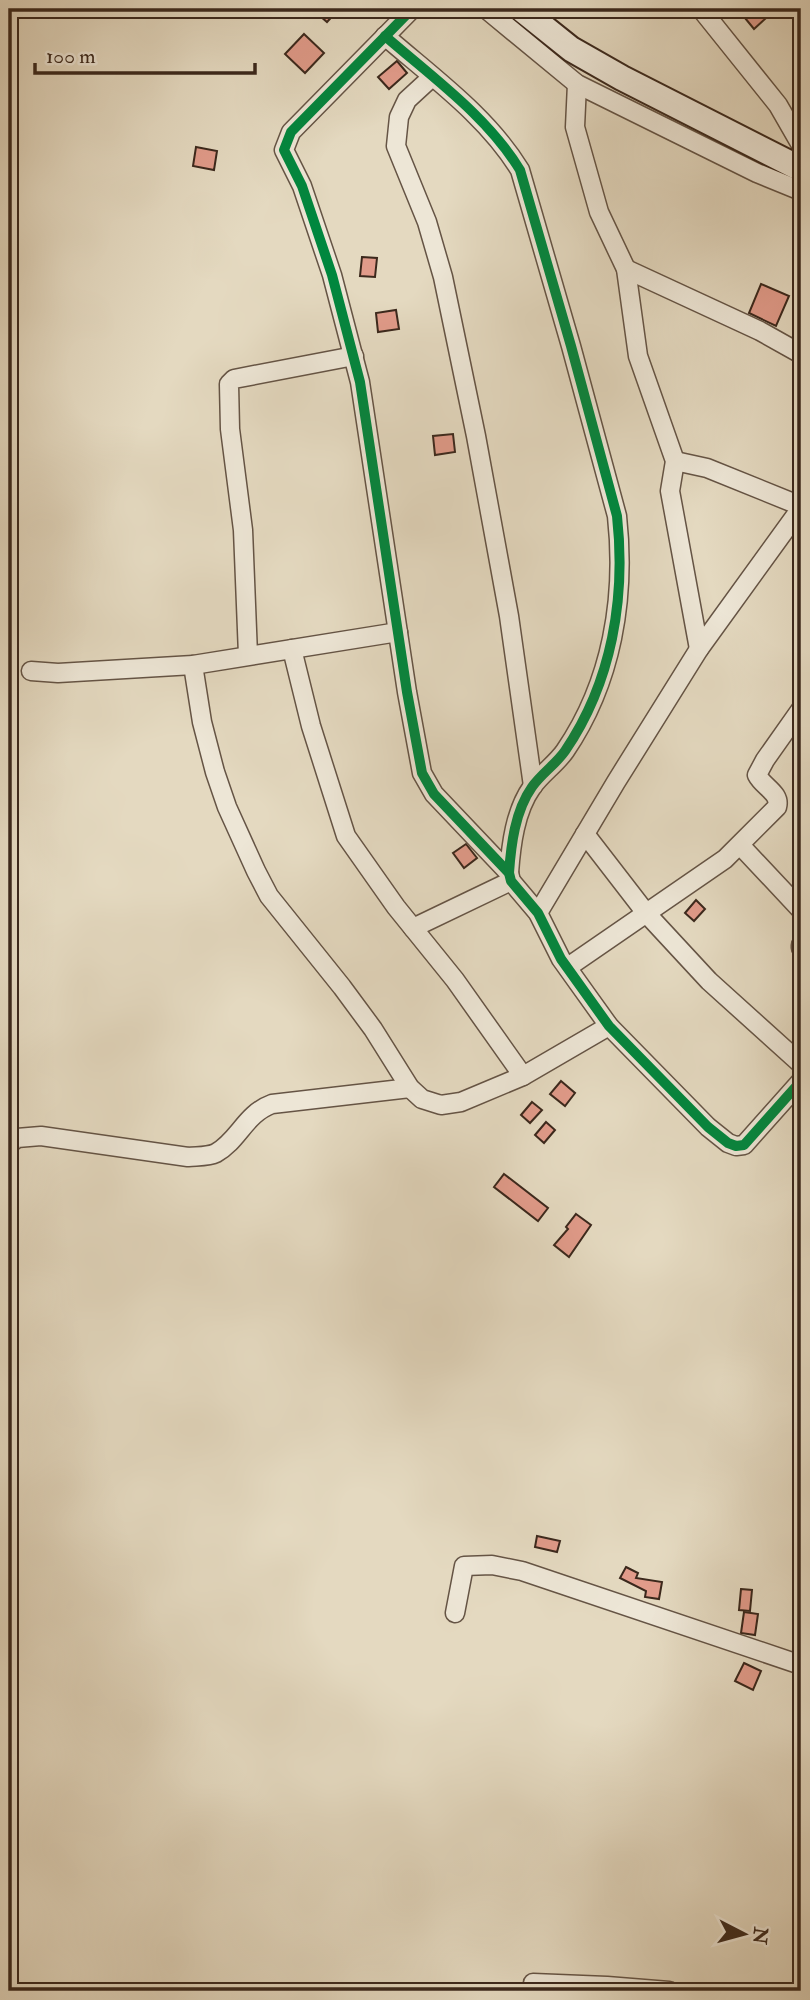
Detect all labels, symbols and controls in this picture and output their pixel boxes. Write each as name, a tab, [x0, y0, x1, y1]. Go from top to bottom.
scale bar	[35, 32, 256, 76]
text: 100 m	[46, 43, 96, 70]
north arrow	[708, 1898, 778, 1968]
text: N	[747, 1925, 773, 1946]

